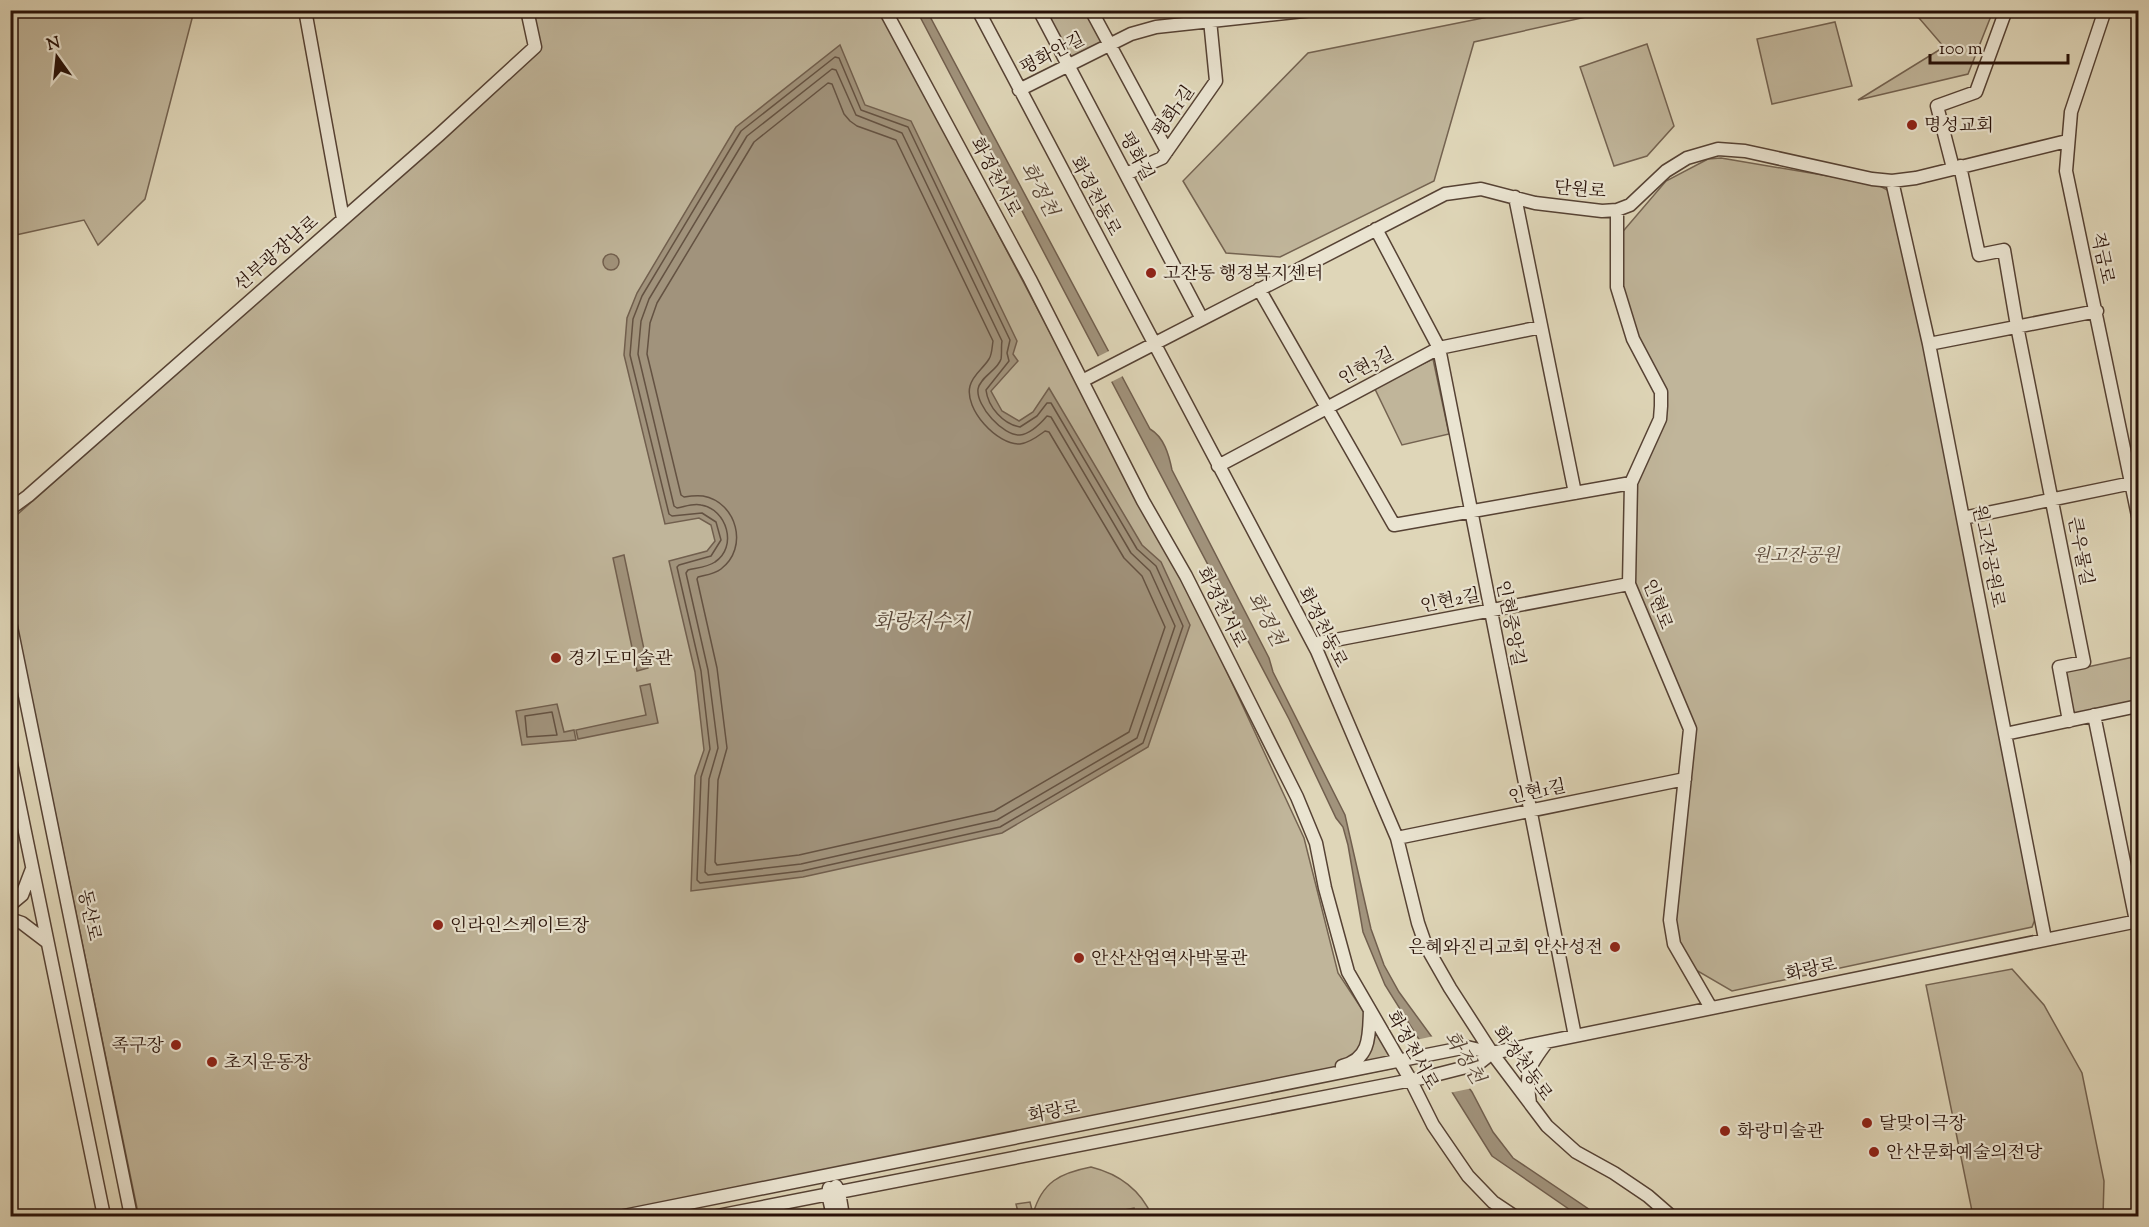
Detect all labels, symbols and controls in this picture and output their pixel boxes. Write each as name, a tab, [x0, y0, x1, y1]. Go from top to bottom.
north arrow	[27, 27, 87, 87]
street label: 평화안길	[1016, 27, 1090, 82]
scale bar	[1930, 27, 2068, 65]
text: N	[45, 32, 63, 58]
text: 100 m	[1939, 37, 1983, 63]
street label: 평화1길	[1147, 81, 1202, 143]
place label: 명성교회	[1924, 114, 1994, 140]
marker: 명성교회	[1905, 118, 1919, 132]
street label: 평화길	[1112, 128, 1159, 186]
street label: 화정천서로	[962, 133, 1026, 222]
street label: 화정천동로	[1062, 152, 1126, 241]
water label: 화정천	[1011, 158, 1065, 224]
street label: 단원로	[1553, 176, 1607, 206]
street label: 선부광장남로	[229, 210, 325, 299]
street label: 적금로	[2083, 230, 2119, 287]
place label: 고잔동 행정복지센터	[1163, 262, 1323, 288]
marker: 고잔동 행정복지센터	[1144, 266, 1158, 280]
street label: 인현3길	[1335, 342, 1399, 393]
street label: 원고잔공원로	[1964, 503, 2010, 610]
street label: 큰우물길	[2060, 515, 2098, 588]
park label: 원고잔공원	[1753, 544, 1841, 570]
street label: 화정천서로	[1189, 563, 1252, 653]
street label: 인현로	[1635, 576, 1678, 634]
street label: 인현중앙길	[1488, 578, 1530, 669]
street label: 화정천동로	[1290, 583, 1353, 673]
street label: 인현2길	[1418, 583, 1483, 621]
water label: 화정천	[1238, 588, 1292, 654]
water label: 화랑저수지	[874, 609, 972, 638]
place label: 경기도미술관	[568, 647, 673, 673]
marker: 경기도미술관	[549, 651, 563, 665]
street label: 인현1길	[1506, 774, 1569, 812]
street label: 동산로	[70, 887, 106, 944]
place label: 인라인스케이트장	[450, 914, 590, 940]
marker: 인라인스케이트장	[431, 918, 445, 932]
place label: 은혜와진리교회 안산성전	[1408, 936, 1603, 962]
marker: 은혜와진리교회 안산성전	[1608, 940, 1622, 954]
place label: 안산산업역사박물관	[1091, 947, 1248, 973]
marker: 안산산업역사박물관	[1072, 951, 1086, 965]
street label: 화랑로	[1783, 953, 1840, 989]
street label: 화정천서로	[1379, 1007, 1444, 1095]
street label: 화정천동로	[1485, 1021, 1557, 1107]
water label: 화정천	[1435, 1026, 1491, 1092]
place label: 족구장	[112, 1034, 165, 1060]
marker: 족구장	[169, 1038, 183, 1052]
place label: 초지운동장	[224, 1051, 312, 1077]
marker: 초지운동장	[205, 1055, 219, 1069]
street label: 화랑로	[1026, 1095, 1082, 1131]
place label: 달맞이극장	[1879, 1112, 1967, 1138]
marker: 달맞이극장	[1860, 1116, 1874, 1130]
place label: 화랑미술관	[1737, 1120, 1825, 1146]
marker: 화랑미술관	[1718, 1124, 1732, 1138]
place label: 안산문화예술의전당	[1886, 1141, 2043, 1167]
marker: 안산문화예술의전당	[1867, 1145, 1881, 1159]

